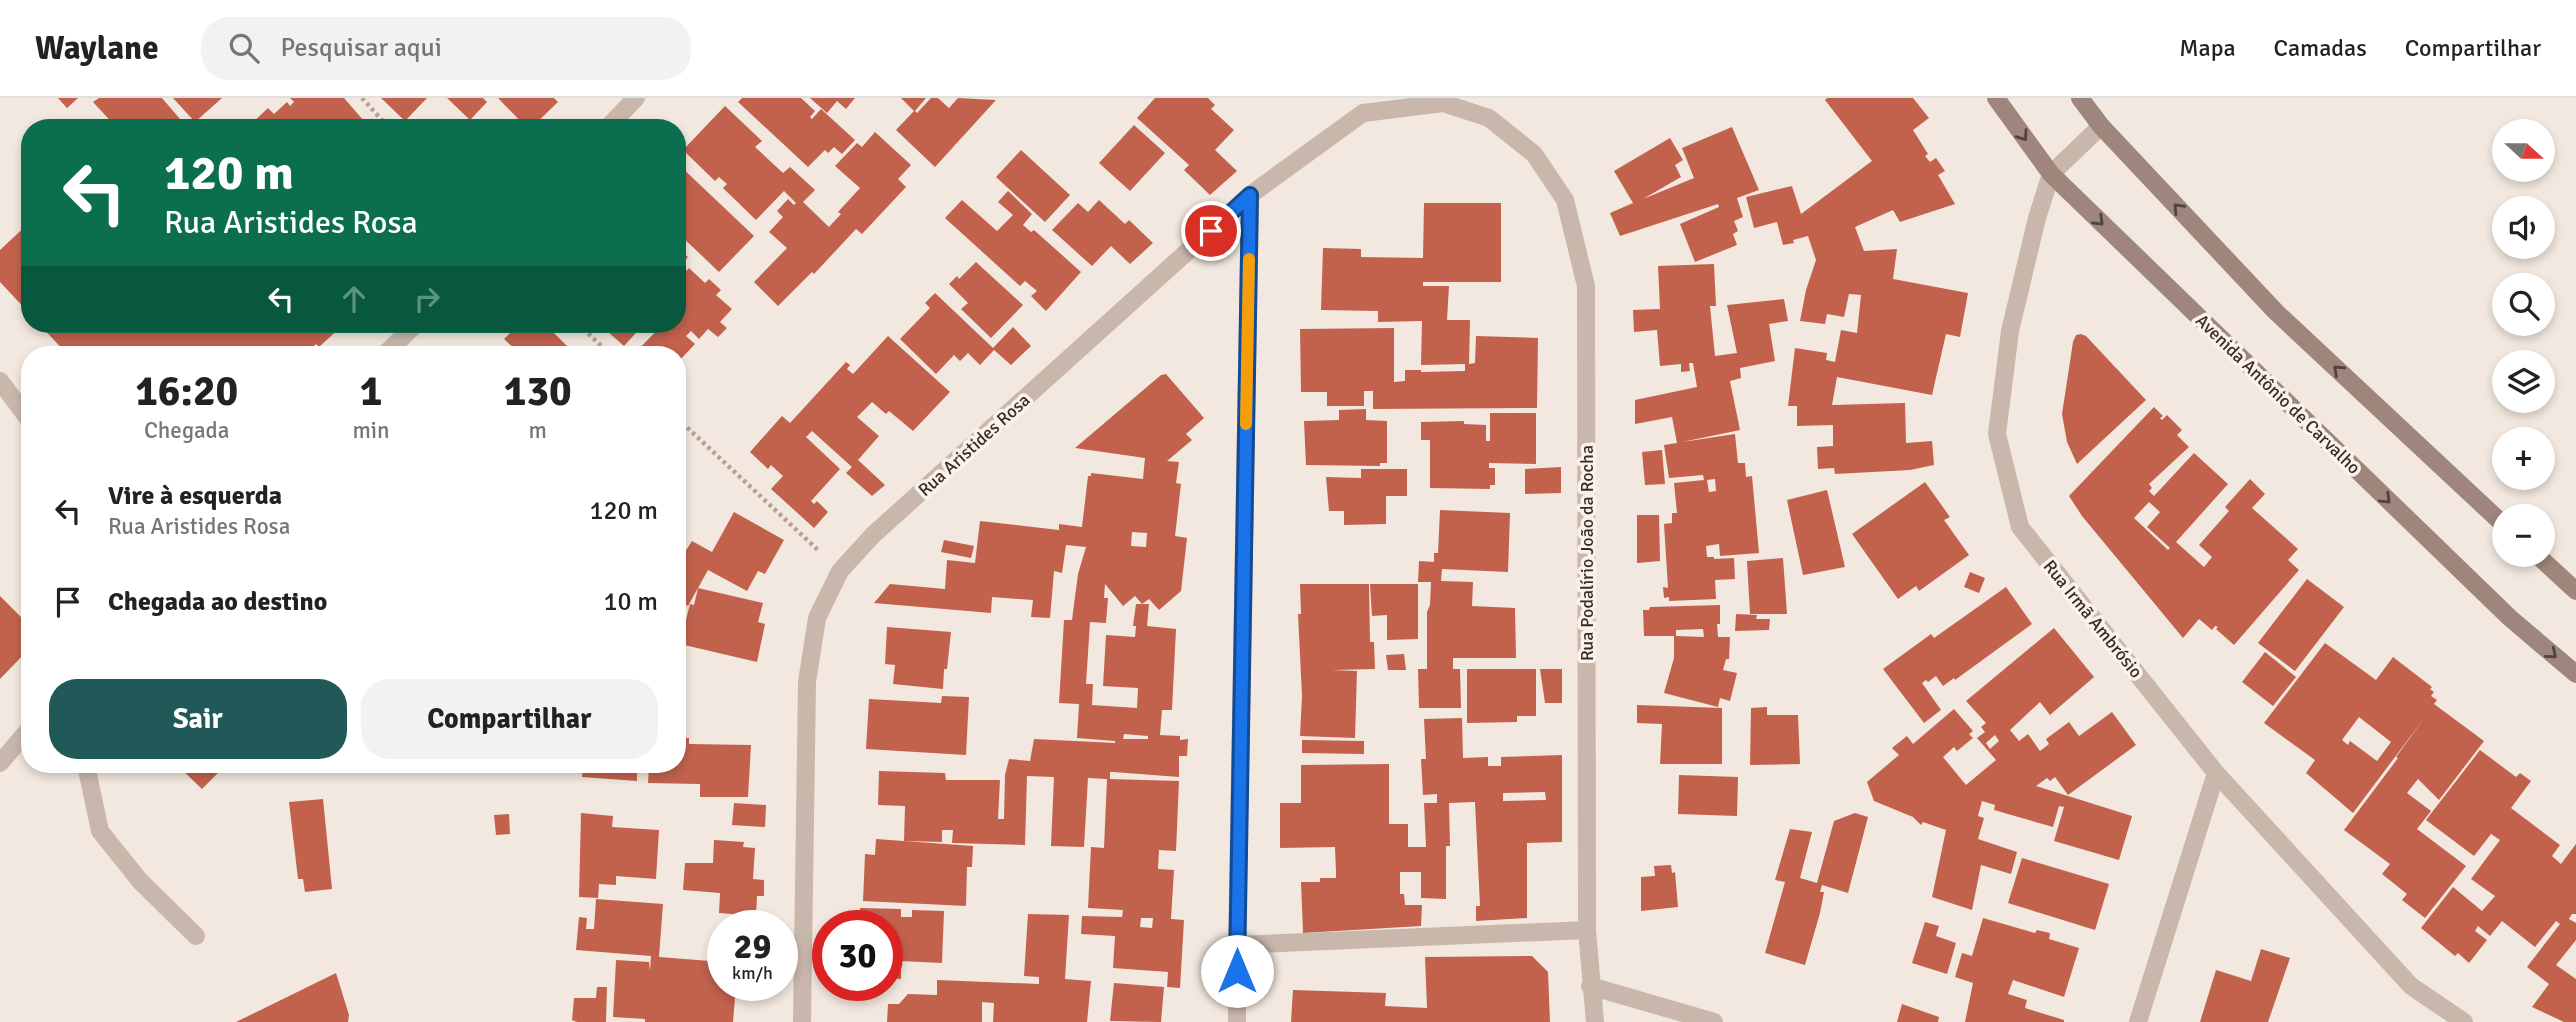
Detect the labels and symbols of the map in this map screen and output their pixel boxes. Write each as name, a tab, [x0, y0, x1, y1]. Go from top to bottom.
north arrow	[2492, 119, 2555, 182]
one-way arrow	[2015, 128, 2028, 141]
pin	[1181, 201, 1241, 261]
one-way arrow	[2174, 203, 2187, 216]
one-way arrow	[2091, 213, 2104, 226]
street label: Avenida Antônio de Carvalho	[2191, 309, 2365, 479]
one-way arrow	[2333, 365, 2346, 378]
street label: Rua Aristides Rosa	[914, 389, 1034, 501]
street label: Rua Podalírio João da Rocha	[1576, 445, 1598, 661]
one-way arrow	[2378, 490, 2391, 503]
street label: Rua Irmã Ambrósio	[2039, 556, 2147, 682]
one-way arrow	[2544, 646, 2557, 658]
speed limit sign: 30	[812, 910, 903, 1001]
position arrow	[1200, 934, 1274, 1008]

